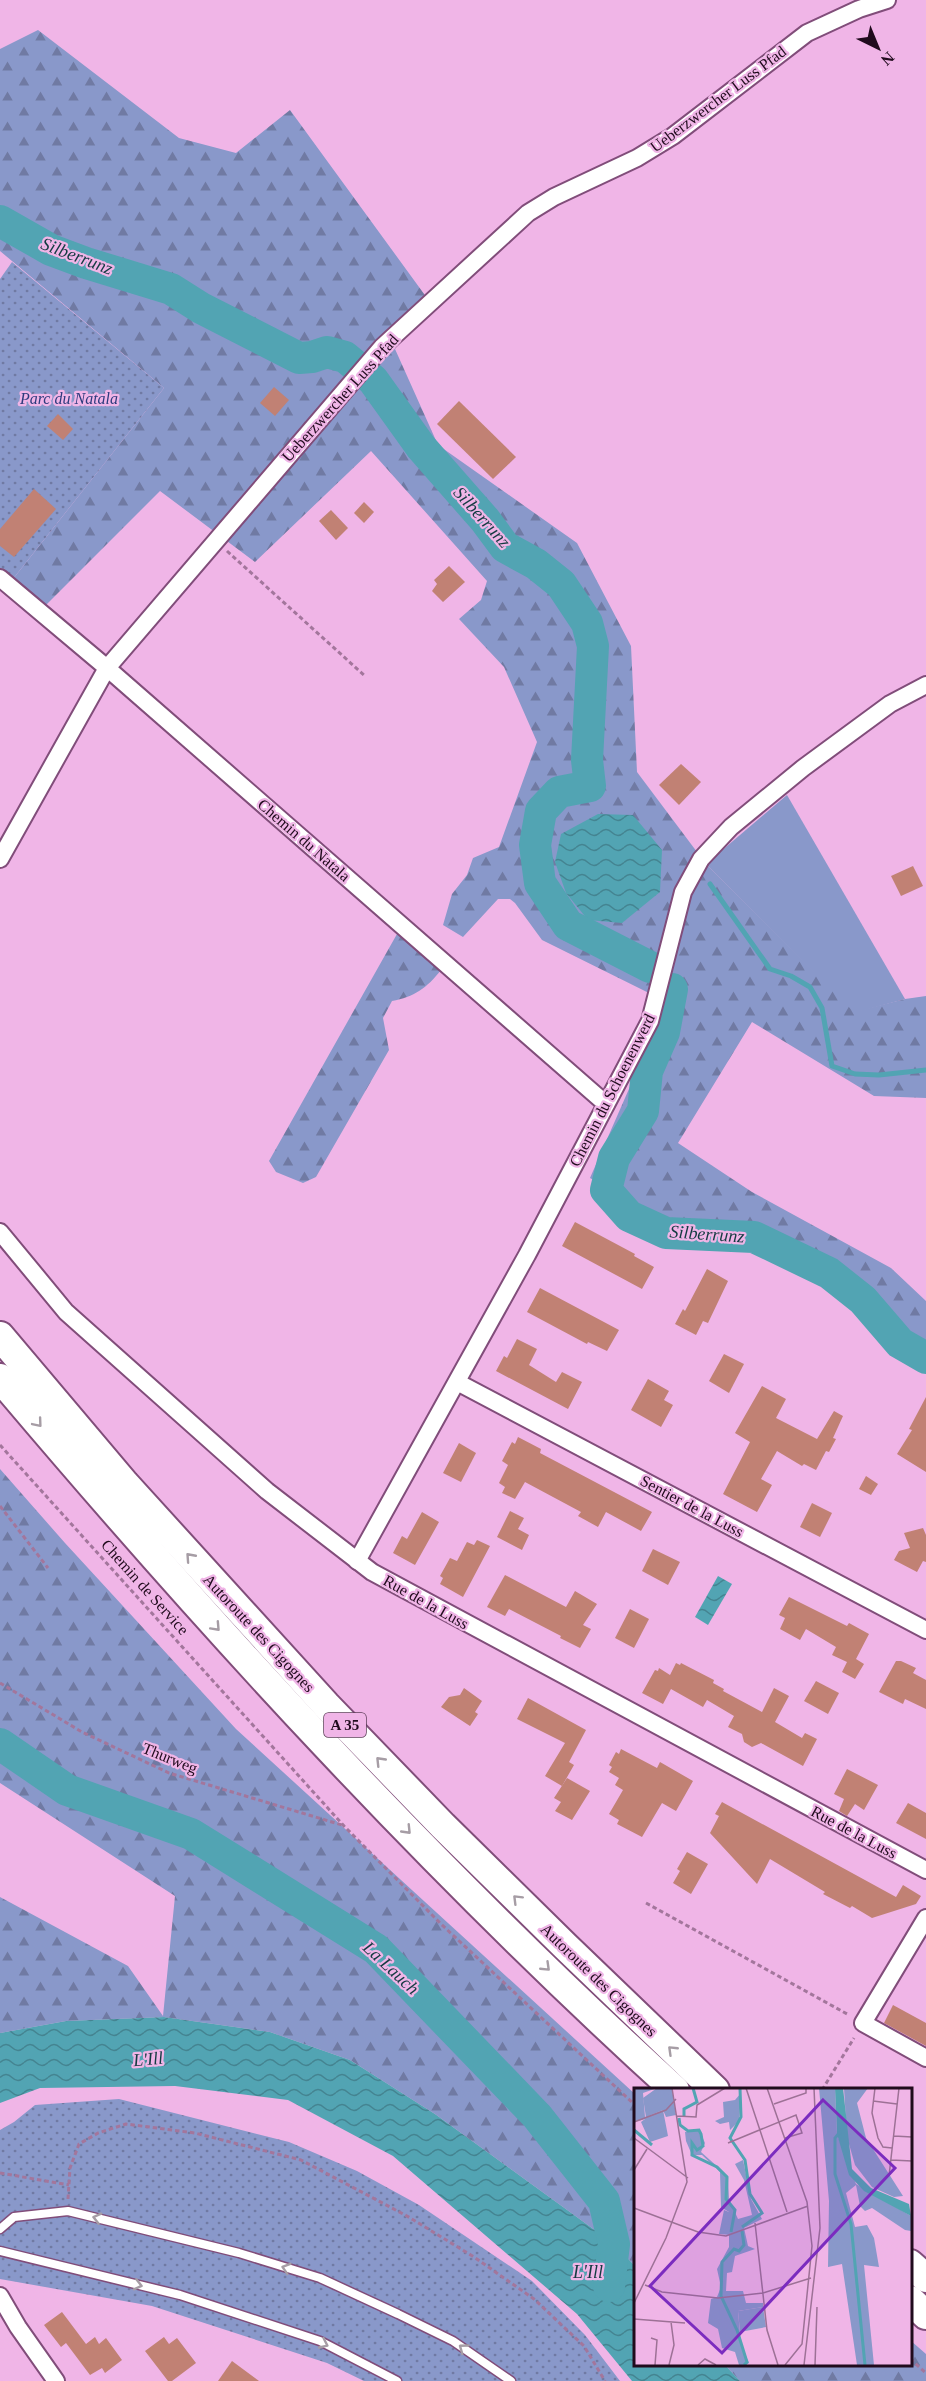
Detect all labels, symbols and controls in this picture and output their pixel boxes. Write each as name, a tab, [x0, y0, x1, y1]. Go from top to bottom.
north arrow	[848, 18, 908, 78]
street label: Ueberzwercher Luss Pfad	[647, 42, 789, 156]
text: N	[878, 48, 898, 69]
water label: Silberrunz	[38, 233, 116, 279]
street label: Ueberzwercher Luss Pfad	[278, 331, 402, 465]
park label: Parc du Natala	[19, 390, 118, 407]
water label: Silberrunz	[449, 482, 515, 552]
street label: Chemin du Natala	[254, 795, 354, 885]
street label: Chemin du Schoenenwerd	[566, 1011, 658, 1169]
water label: Silberrunz	[669, 1221, 745, 1247]
one-way arrow	[31, 1416, 42, 1427]
street label: Sentier de la Luss	[638, 1472, 746, 1540]
street label: Chemin de Service	[98, 1536, 192, 1638]
one-way arrow	[186, 1553, 197, 1563]
street label: Autoroute des Cigognes	[199, 1571, 318, 1696]
street label: Rue de la Luss	[380, 1572, 472, 1632]
one-way arrow	[209, 1619, 220, 1630]
road number: A 35	[324, 1713, 366, 1737]
street label: Thurweg	[140, 1739, 200, 1778]
one-way arrow	[376, 1757, 387, 1768]
street label: Rue de la Luss	[808, 1802, 900, 1862]
one-way arrow	[400, 1823, 411, 1834]
one-way arrow	[514, 1896, 525, 1907]
street label: Autoroute des Cigognes	[537, 1920, 661, 2041]
water label: La Lauch	[358, 1937, 423, 1999]
one-way arrow	[539, 1960, 550, 1971]
one-way arrow	[668, 2047, 679, 2058]
water label: L'Ill	[131, 2048, 164, 2070]
inset map	[634, 2088, 911, 2366]
one-way arrow	[92, 2212, 102, 2225]
one-way arrow	[281, 2262, 292, 2275]
water label: L'Ill	[572, 2262, 603, 2282]
one-way arrow	[133, 2277, 143, 2290]
one-way arrow	[318, 2336, 329, 2348]
one-way arrow	[458, 2344, 469, 2355]

